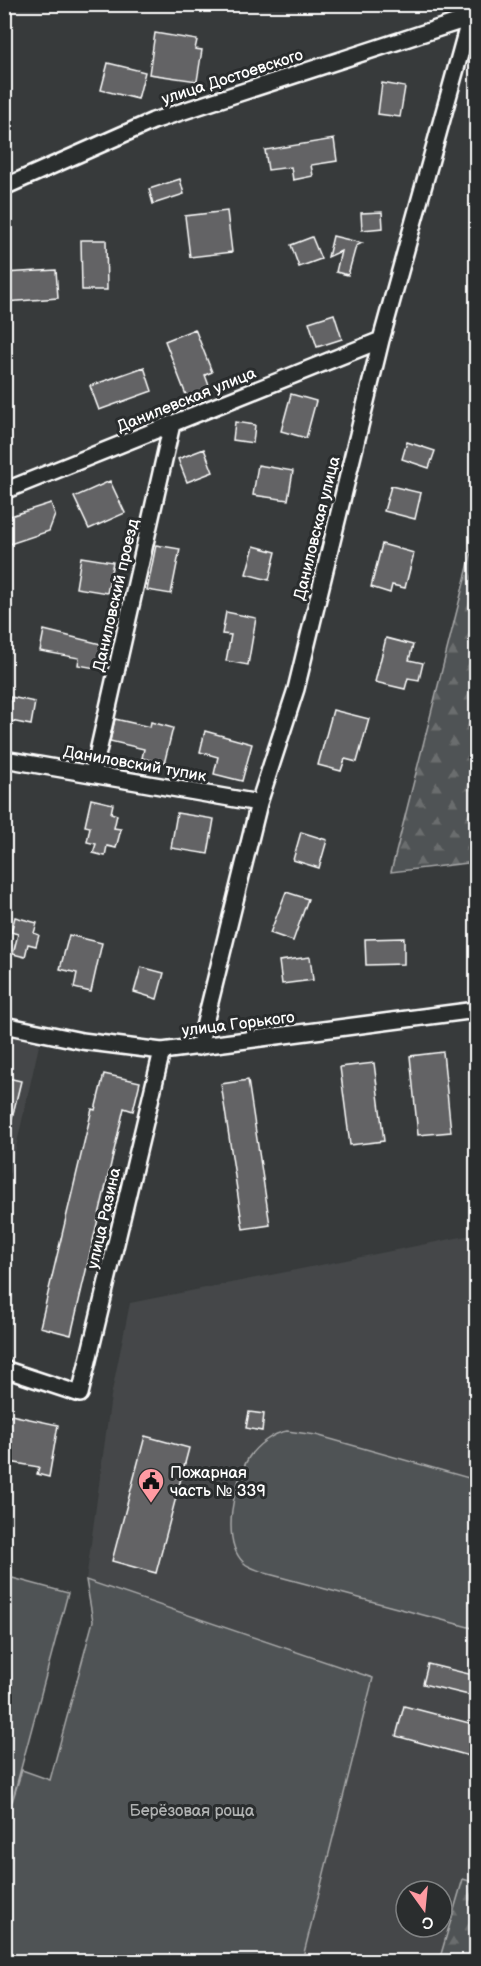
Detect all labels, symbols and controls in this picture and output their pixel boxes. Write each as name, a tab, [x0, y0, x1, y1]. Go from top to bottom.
street label: улица Достоевского	[159, 46, 306, 109]
street label: Данилевская улица	[114, 364, 259, 437]
street label: Даниловская улица	[290, 454, 345, 602]
street label: Даниловский проезд	[90, 517, 143, 674]
street label: Даниловский тупик	[62, 743, 208, 786]
street label: улица Горького	[181, 1008, 296, 1041]
street label: улица Разина	[84, 1165, 125, 1271]
place label: Пожарная часть № 339	[170, 1464, 266, 1501]
public building icon: Пожарная часть № 339	[136, 1466, 166, 1504]
park label: Берёзовая роща	[130, 1802, 255, 1821]
north arrow	[394, 1879, 454, 1939]
text: С	[420, 1911, 435, 1933]

